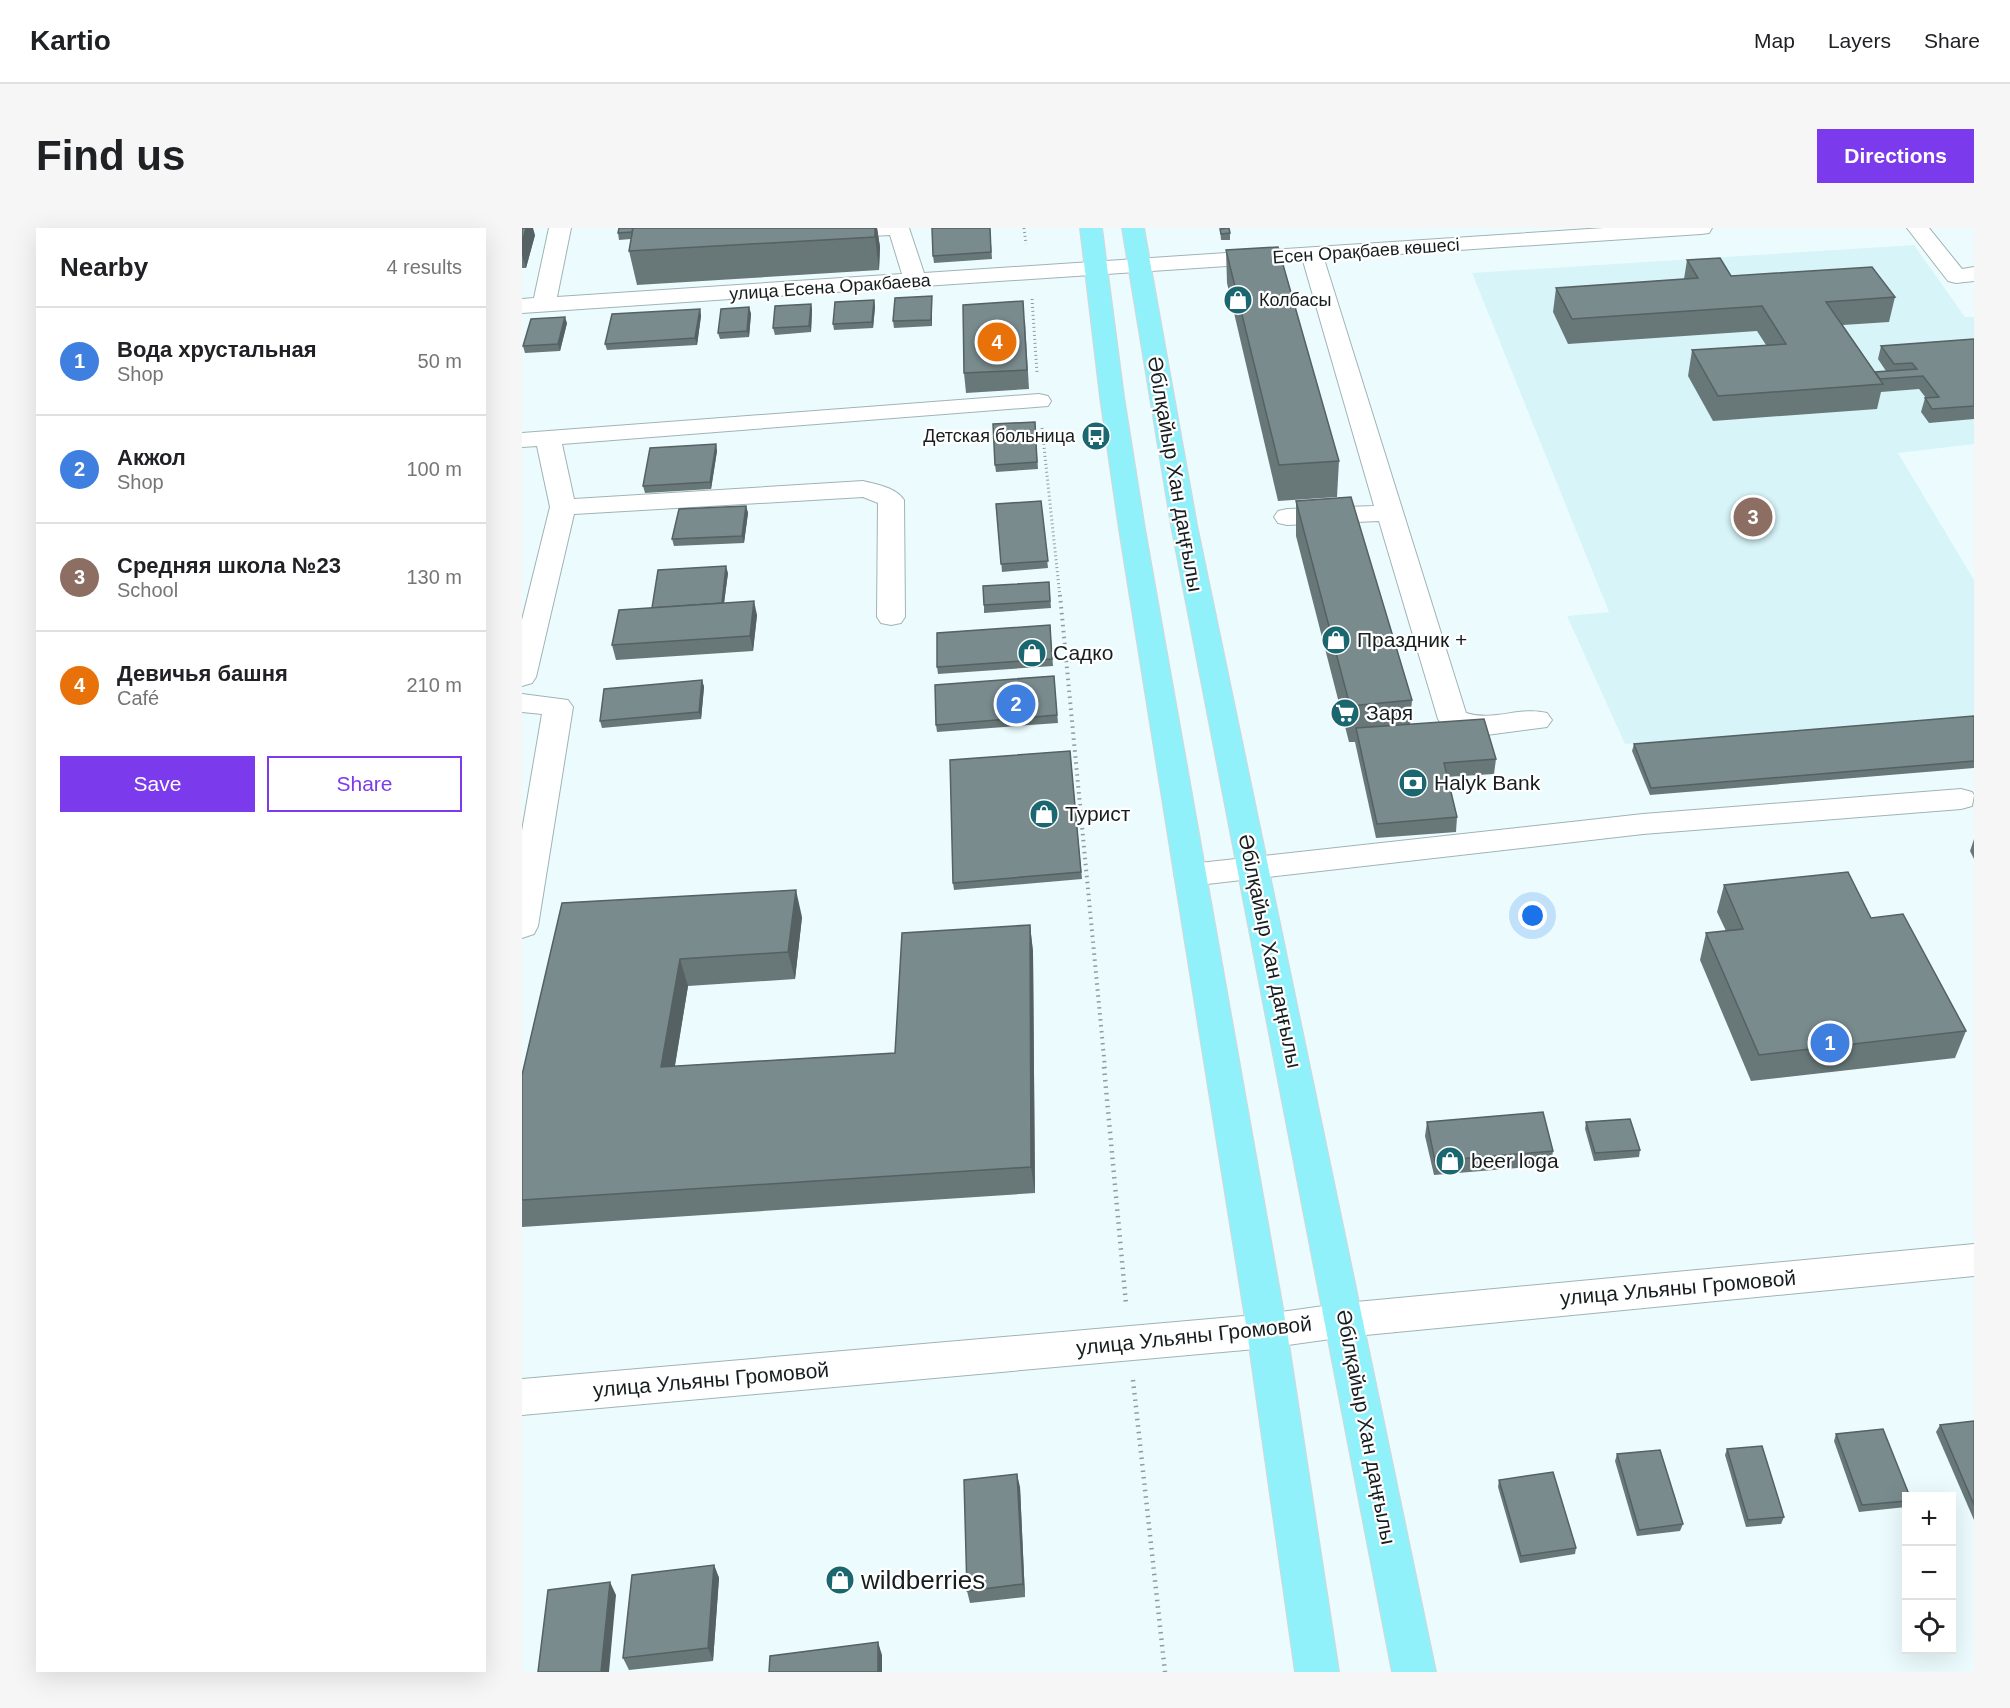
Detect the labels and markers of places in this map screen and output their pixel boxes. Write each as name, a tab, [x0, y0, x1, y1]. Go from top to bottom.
shop icon: Колбасы	[1222, 284, 1254, 316]
place label: Колбасы	[1259, 290, 1331, 310]
pin: 4	[978, 320, 1016, 364]
bus stop icon: Детская больница	[1080, 420, 1112, 452]
place label: Детская больница	[923, 426, 1076, 446]
pin: 3	[1734, 494, 1772, 540]
shop icon: Праздник +	[1320, 624, 1352, 656]
place label: Праздник +	[1357, 628, 1467, 651]
shop icon: Садко	[1016, 637, 1048, 669]
place label: Садко	[1053, 641, 1113, 664]
pin: 2	[996, 682, 1036, 726]
supermarket icon: Заря	[1329, 697, 1361, 729]
place label: Заря	[1366, 701, 1413, 724]
bank icon: Halyk Bank	[1397, 767, 1429, 799]
place label: Halyk Bank	[1434, 771, 1541, 794]
shop icon: Турист	[1028, 798, 1060, 830]
place label: Турист	[1065, 802, 1131, 825]
pin: 1	[1810, 1020, 1850, 1066]
shop icon: beer loga	[1434, 1145, 1466, 1177]
place label: beer loga	[1471, 1149, 1559, 1172]
shop icon: wildberries	[824, 1564, 856, 1596]
place label: wildberries	[860, 1565, 985, 1595]

